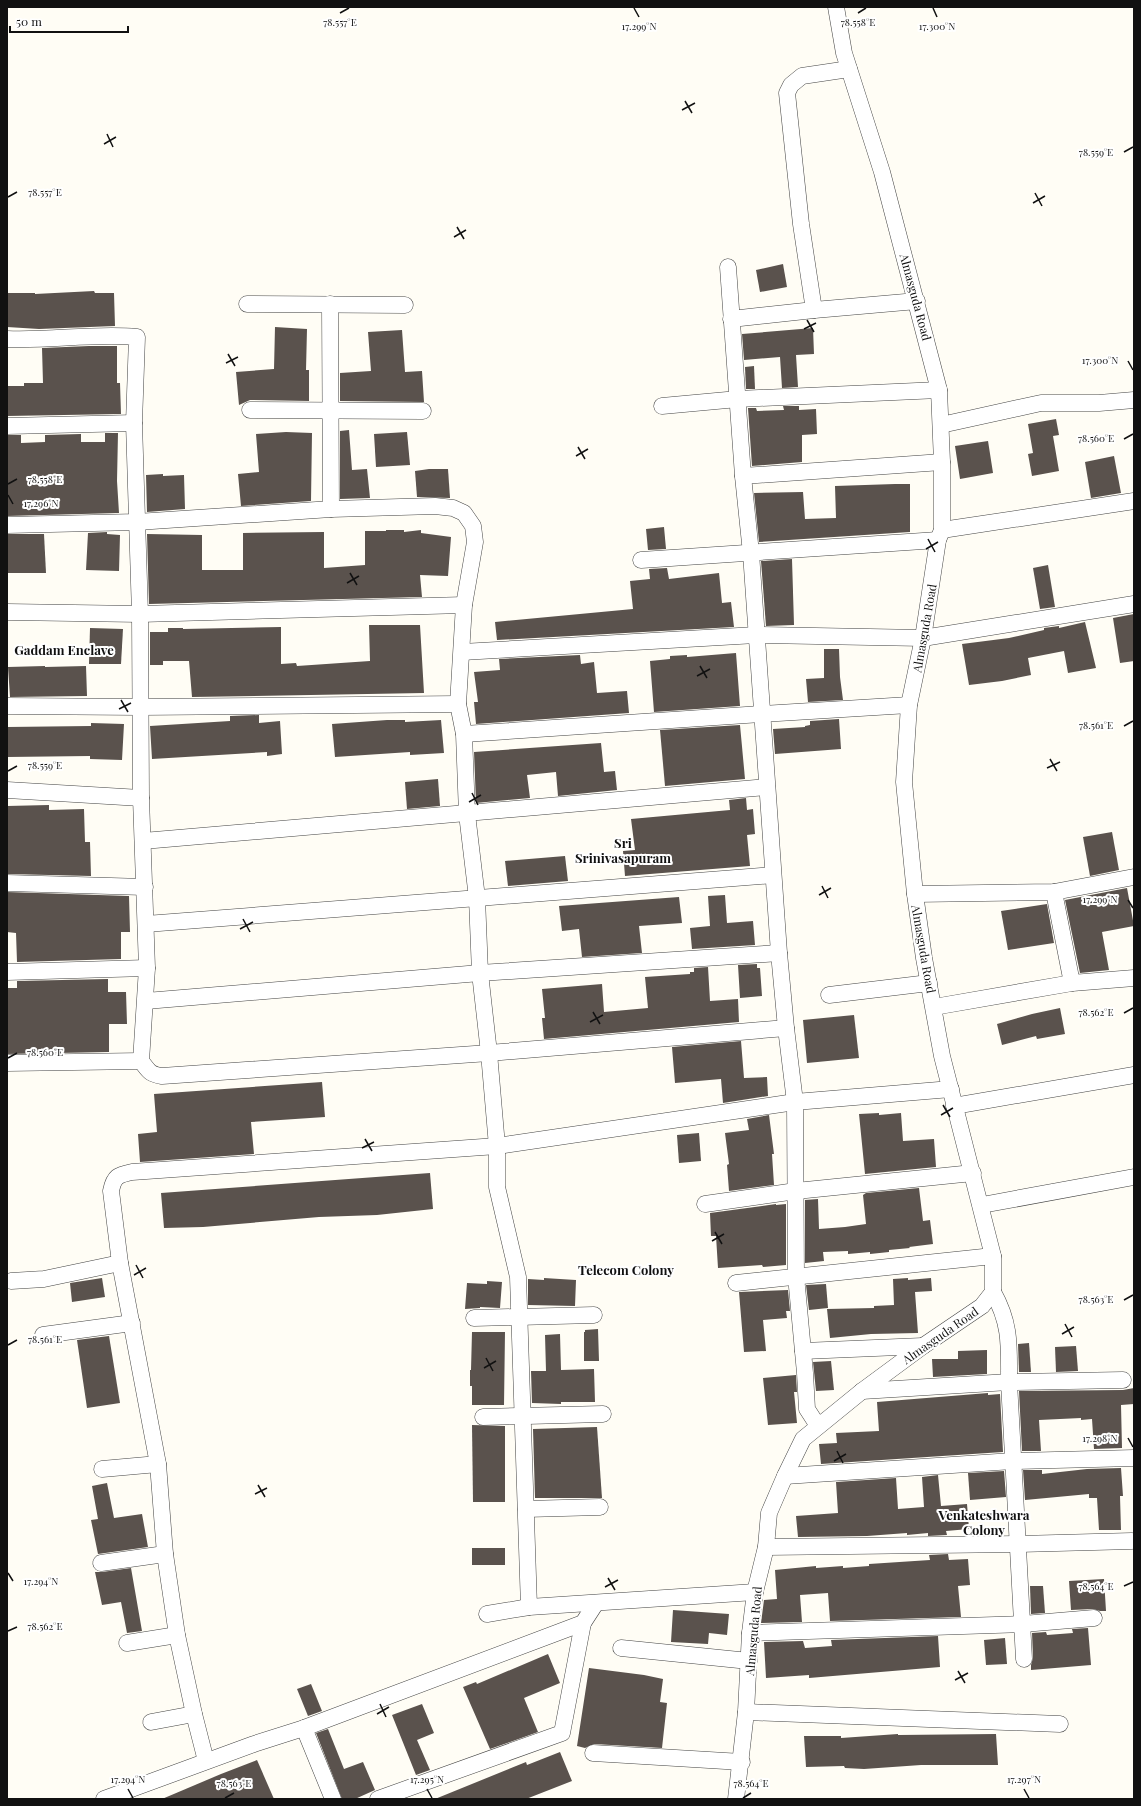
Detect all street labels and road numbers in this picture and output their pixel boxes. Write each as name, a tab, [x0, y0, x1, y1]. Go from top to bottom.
street label: Almasguda Road	[896, 251, 935, 342]
street label: Almasguda Road	[908, 583, 940, 674]
street label: Almasguda Road	[908, 903, 940, 994]
street label: Almasguda Road	[898, 1303, 981, 1368]
street label: Almasguda Road	[741, 1586, 765, 1677]

